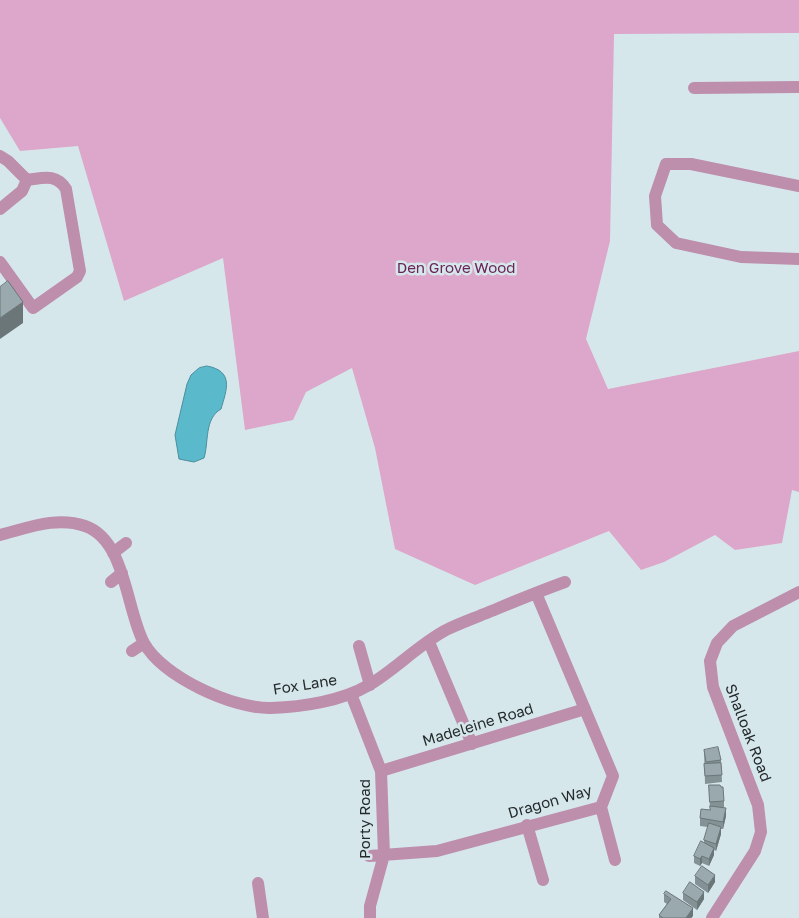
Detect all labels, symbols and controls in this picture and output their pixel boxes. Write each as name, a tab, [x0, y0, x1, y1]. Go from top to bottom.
park label: Den Grove Wood	[397, 259, 515, 277]
street label: Fox Lane	[272, 671, 338, 699]
street label: Shalloak Road	[721, 682, 775, 784]
street label: Madeleine Road	[420, 700, 536, 750]
street label: Porty Road	[356, 779, 374, 859]
street label: Dragon Way	[506, 781, 594, 823]

